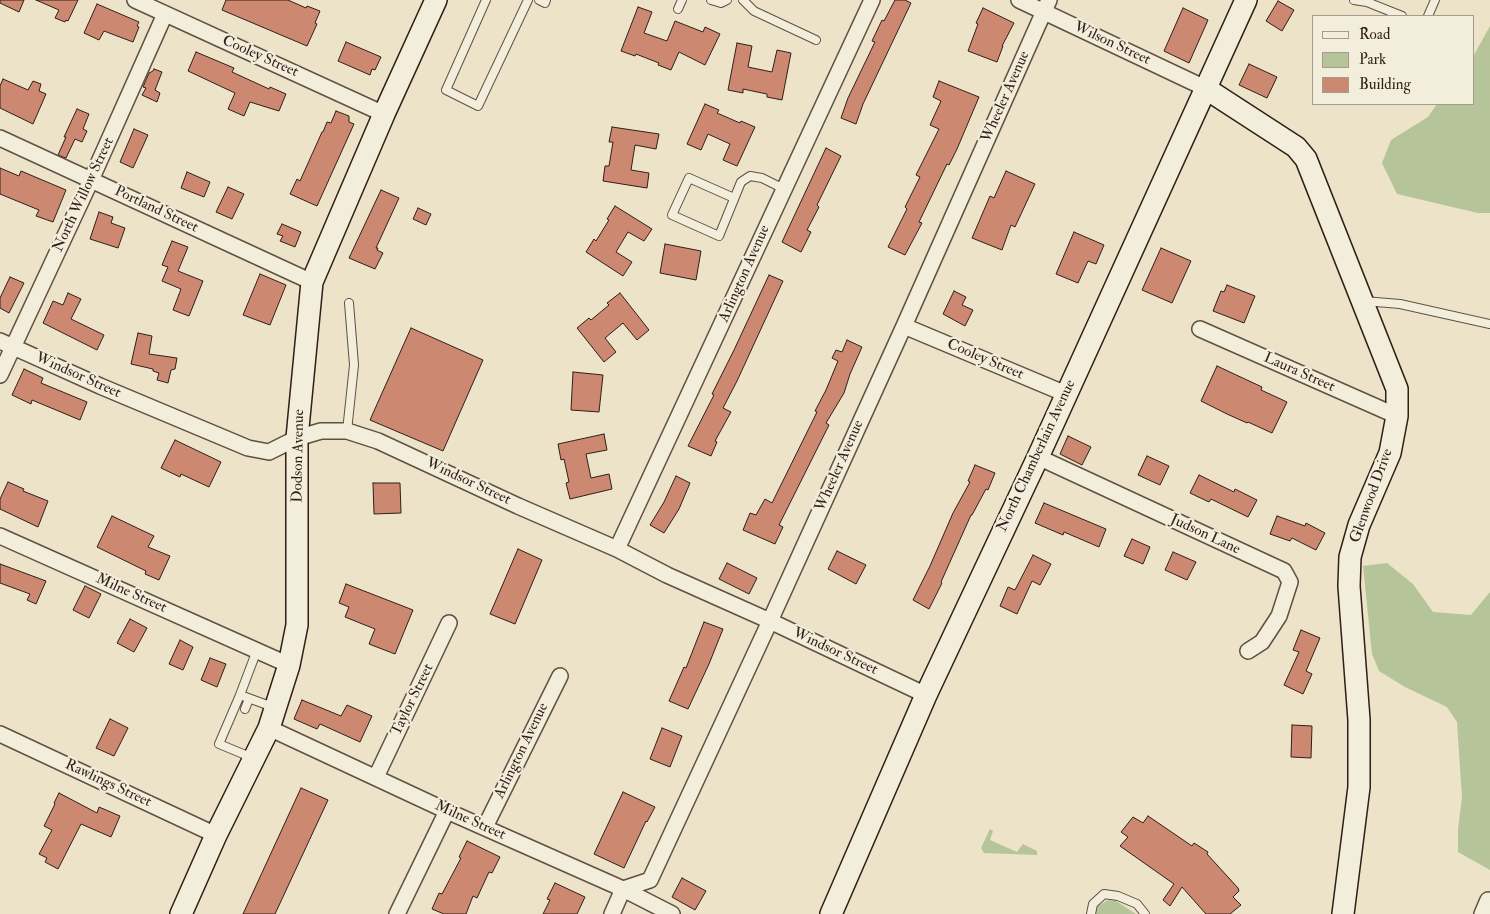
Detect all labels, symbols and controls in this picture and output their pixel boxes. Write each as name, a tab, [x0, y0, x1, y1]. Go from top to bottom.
legend	[1312, 15, 1475, 105]
street label: Wilson Street	[1071, 18, 1153, 70]
text: Road	[1359, 25, 1390, 44]
street label: Cooley Street	[219, 32, 301, 82]
street label: Wheeler Avenue	[978, 49, 1034, 145]
text: Park	[1359, 50, 1386, 69]
text: Building	[1359, 75, 1411, 94]
street label: North Willow Street	[50, 135, 118, 255]
street label: Portland Street	[111, 183, 201, 237]
street label: Arlington Avenue	[716, 223, 774, 325]
street label: Cooley Street	[944, 336, 1026, 384]
street label: Windsor Street	[33, 349, 123, 403]
street label: Laura Street	[1261, 349, 1337, 397]
street label: North Chamberlain Avenue	[994, 377, 1080, 535]
street label: Dodson Avenue	[289, 409, 309, 503]
street label: Wheeler Avenue	[812, 418, 868, 514]
street label: Glenwood Drive	[1347, 447, 1397, 545]
street label: Windsor Street	[423, 454, 513, 510]
street label: Judson Lane	[1167, 511, 1243, 559]
street label: Milne Street	[93, 570, 169, 618]
street label: Windsor Street	[790, 624, 880, 680]
street label: Taylor Street	[388, 661, 438, 739]
street label: Arlington Avenue	[491, 700, 553, 802]
street label: Rawlings Street	[62, 756, 154, 812]
street label: Milne Street	[432, 797, 508, 845]

